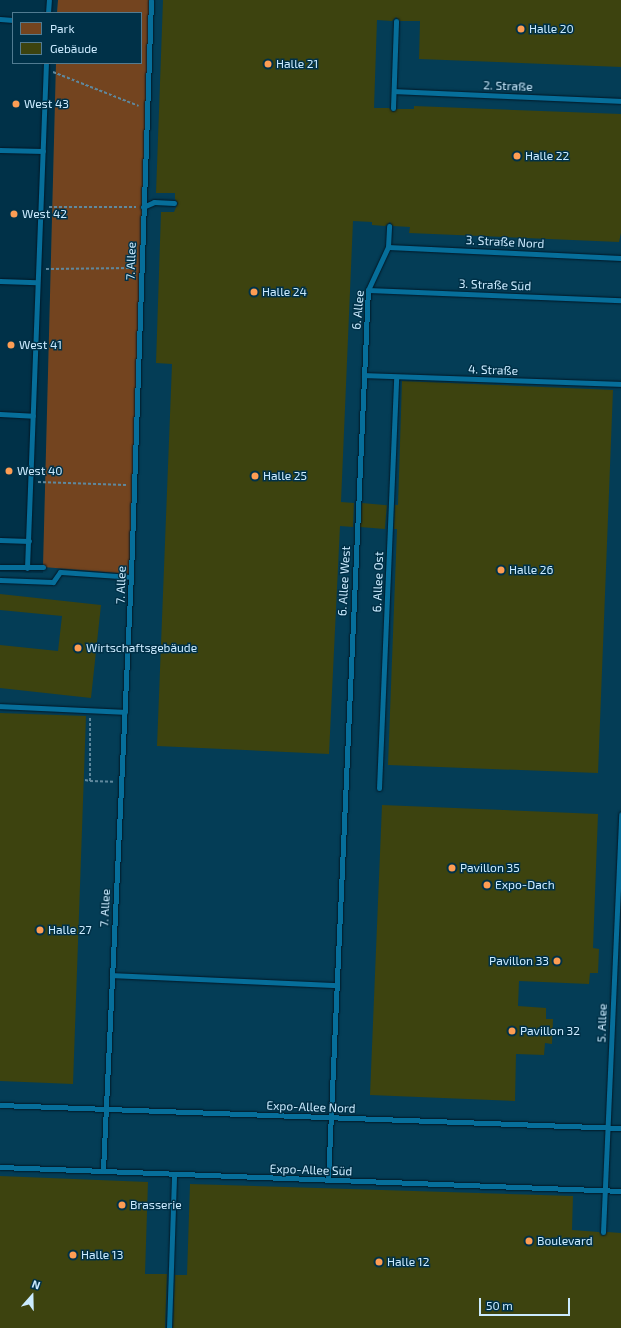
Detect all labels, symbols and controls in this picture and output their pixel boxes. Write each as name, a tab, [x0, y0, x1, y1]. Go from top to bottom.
legend	[12, 12, 142, 64]
text: Park	[50, 21, 75, 35]
place label: Halle 20	[529, 22, 574, 36]
marker: Halle 20	[516, 24, 526, 34]
text: Gebäude	[50, 41, 98, 55]
place label: Halle 21	[276, 57, 318, 71]
marker: Halle 21	[263, 59, 273, 69]
street label: 2. Straße	[483, 78, 533, 94]
place label: West 43	[24, 97, 69, 111]
marker: West 43	[11, 99, 21, 109]
place label: Halle 22	[525, 149, 569, 163]
marker: Halle 22	[512, 151, 522, 161]
place label: West 42	[22, 207, 67, 221]
marker: West 42	[9, 209, 19, 219]
street label: 3. Straße Nord	[465, 233, 545, 251]
street label: 7. Allee	[123, 242, 139, 280]
street label: 3. Straße Süd	[459, 277, 531, 293]
place label: Halle 24	[262, 285, 307, 299]
marker: Halle 24	[249, 287, 259, 297]
street label: 6. Allee	[349, 290, 367, 330]
place label: West 41	[19, 338, 62, 352]
marker: West 41	[6, 340, 16, 350]
street label: 4. Straße	[468, 362, 518, 378]
place label: West 40	[17, 464, 63, 478]
marker: West 40	[4, 466, 14, 476]
place label: Halle 25	[263, 469, 307, 483]
marker: Halle 25	[250, 471, 260, 481]
street label: 6. Allee West	[335, 545, 353, 617]
street label: 6. Allee Ost	[370, 551, 386, 613]
place label: Halle 26	[509, 563, 553, 577]
marker: Halle 26	[496, 565, 506, 575]
street label: 7. Allee	[113, 566, 129, 604]
place label: Wirtschaftsgebäude	[86, 641, 197, 655]
marker: Wirtschaftsgebäude	[73, 643, 83, 653]
place label: Pavillon 35	[460, 861, 520, 875]
marker: Pavillon 35	[447, 863, 457, 873]
place label: Expo-Dach	[495, 878, 555, 892]
marker: Expo-Dach	[482, 880, 492, 890]
street label: 7. Allee	[97, 888, 113, 928]
place label: Halle 27	[48, 923, 92, 937]
marker: Halle 27	[35, 925, 45, 935]
place label: Pavillon 33	[489, 954, 549, 968]
marker: Pavillon 33	[552, 956, 562, 966]
street label: 5. Allee	[594, 1003, 610, 1043]
place label: Pavillon 32	[520, 1024, 580, 1038]
marker: Pavillon 32	[507, 1026, 517, 1036]
street label: Expo-Allee Nord	[266, 1098, 356, 1116]
street label: Expo-Allee Süd	[269, 1161, 353, 1179]
place label: Brasserie	[130, 1198, 182, 1212]
marker: Brasserie	[117, 1200, 127, 1210]
place label: Boulevard	[537, 1234, 593, 1248]
marker: Boulevard	[524, 1236, 534, 1246]
place label: Halle 13	[81, 1248, 123, 1262]
marker: Halle 13	[68, 1250, 78, 1260]
place label: Halle 12	[387, 1255, 429, 1269]
marker: Halle 12	[374, 1257, 384, 1267]
north arrow	[12, 1276, 52, 1316]
text: N	[30, 1277, 42, 1292]
scale bar	[481, 1290, 572, 1316]
text: 50 m	[486, 1298, 513, 1312]

